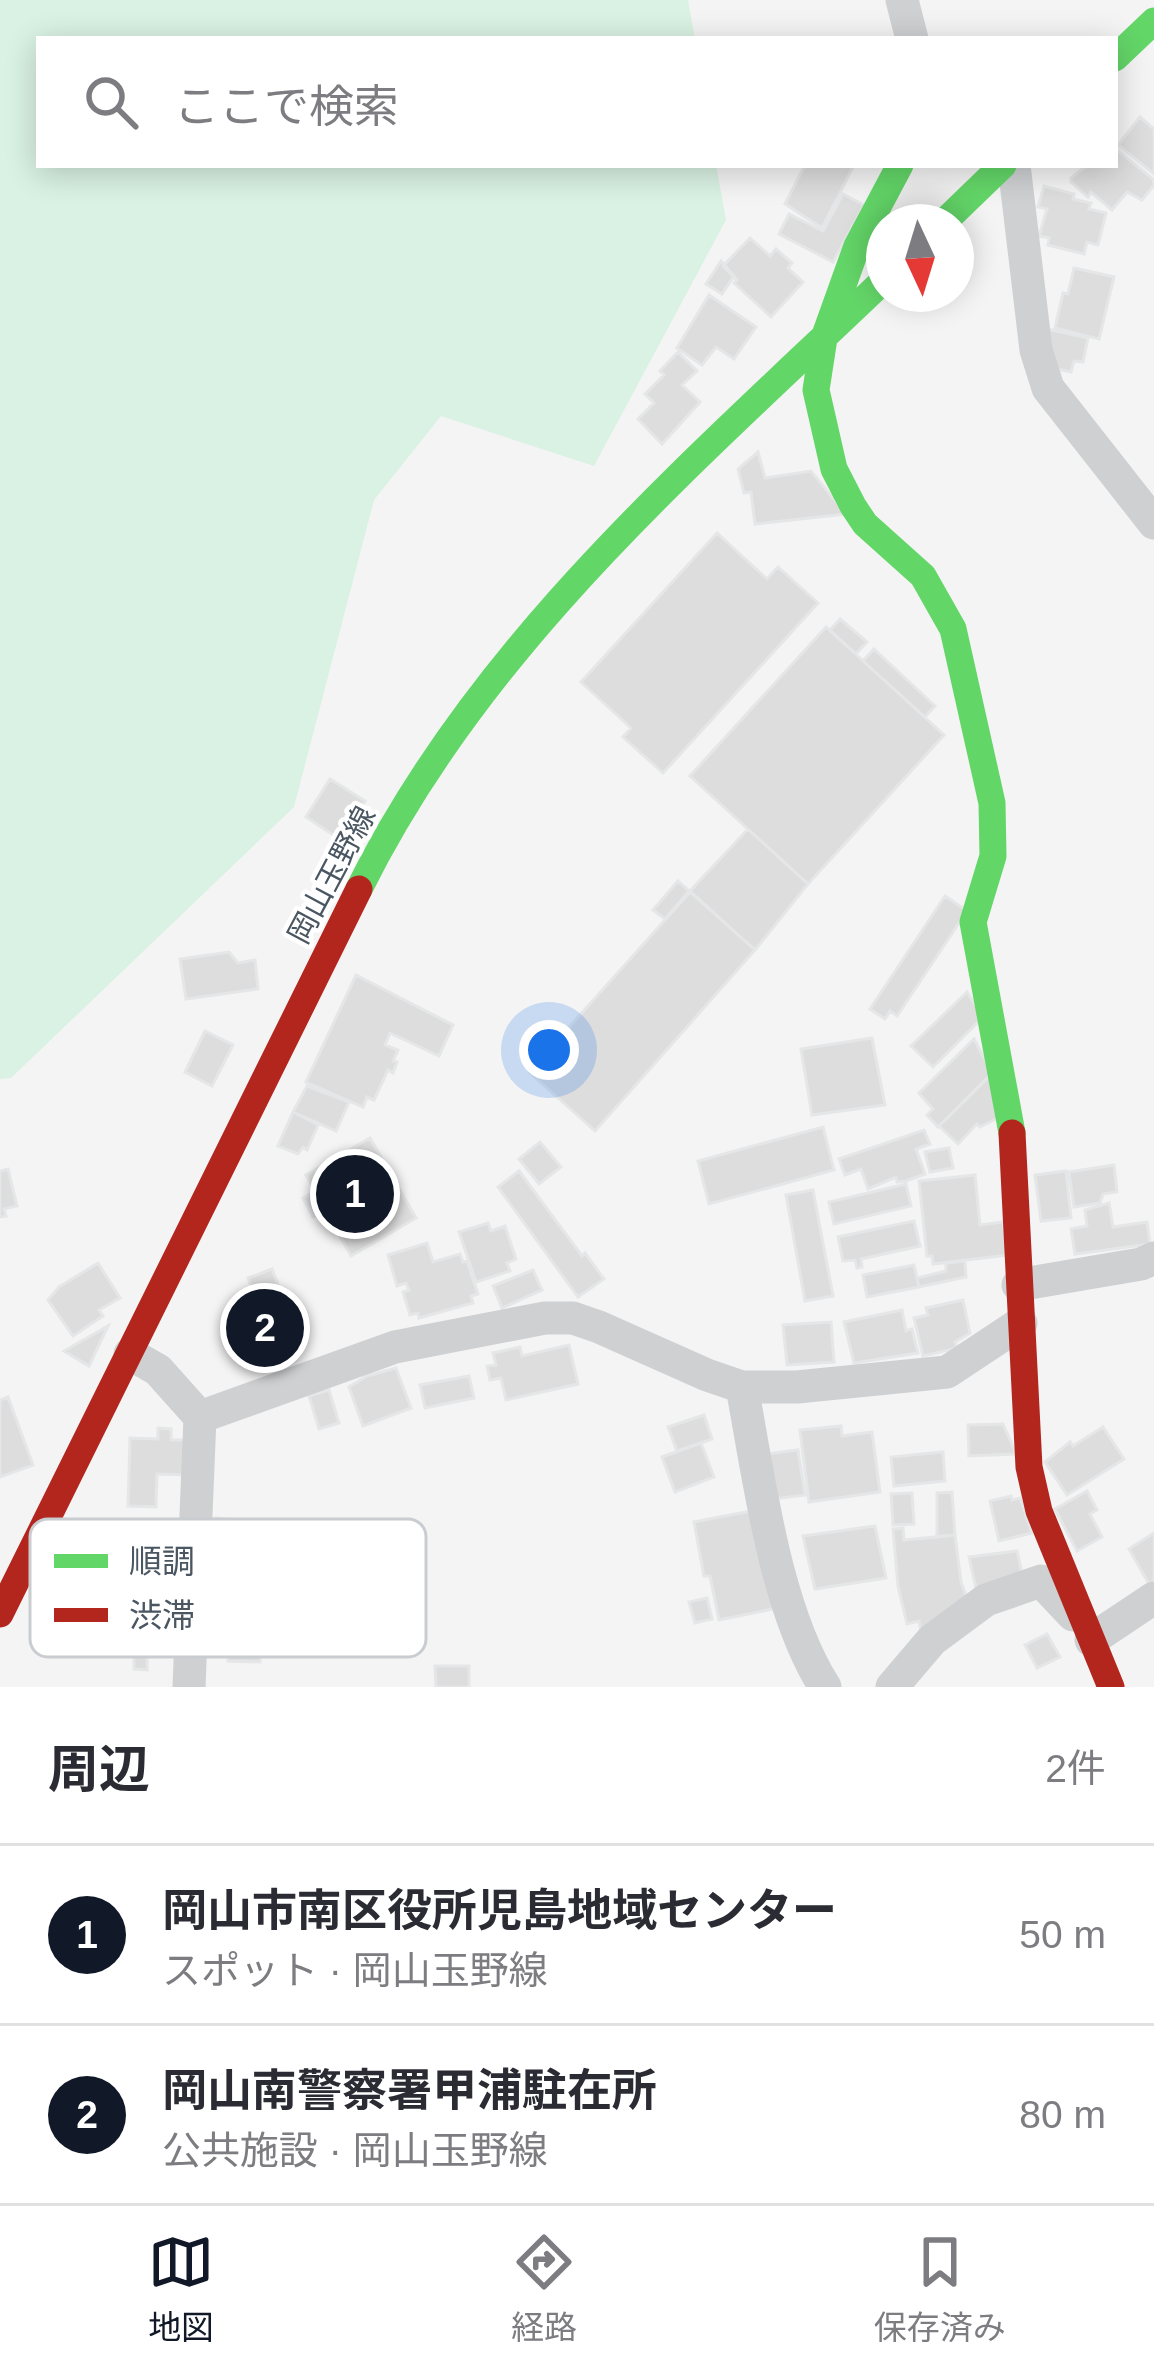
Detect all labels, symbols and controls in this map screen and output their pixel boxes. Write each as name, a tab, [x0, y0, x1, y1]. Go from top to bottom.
search box	[36, 36, 1118, 168]
icon: search	[78, 69, 144, 135]
text: ここで検索	[174, 81, 399, 132]
north arrow	[866, 204, 974, 312]
street label: 岡山玉野線	[282, 801, 381, 949]
your location	[519, 1020, 579, 1080]
pin: 1	[316, 1149, 394, 1239]
pin: 2	[226, 1283, 304, 1373]
legend	[30, 1519, 426, 1657]
text: 順調	[129, 1543, 195, 1580]
text: 渋滞	[129, 1597, 195, 1634]
text: 周辺	[48, 1741, 150, 1798]
text: 2件	[1045, 1747, 1106, 1790]
text: 岡山市南区役所児島地域センター	[162, 1885, 837, 1936]
text: 1	[76, 1913, 98, 1956]
text: 50 m	[1019, 1913, 1106, 1956]
text: スポット · 岡山玉野線	[162, 1949, 548, 1992]
text: 岡山南警察署甲浦駐在所	[162, 2065, 657, 2116]
text: 2	[76, 2093, 98, 2136]
text: 80 m	[1019, 2093, 1106, 2136]
text: 公共施設 · 岡山玉野線	[162, 2129, 548, 2172]
tab: 地図	[148, 2229, 214, 2349]
tab: 経路	[511, 2229, 577, 2349]
tab: 保存済み	[874, 2229, 1006, 2349]

